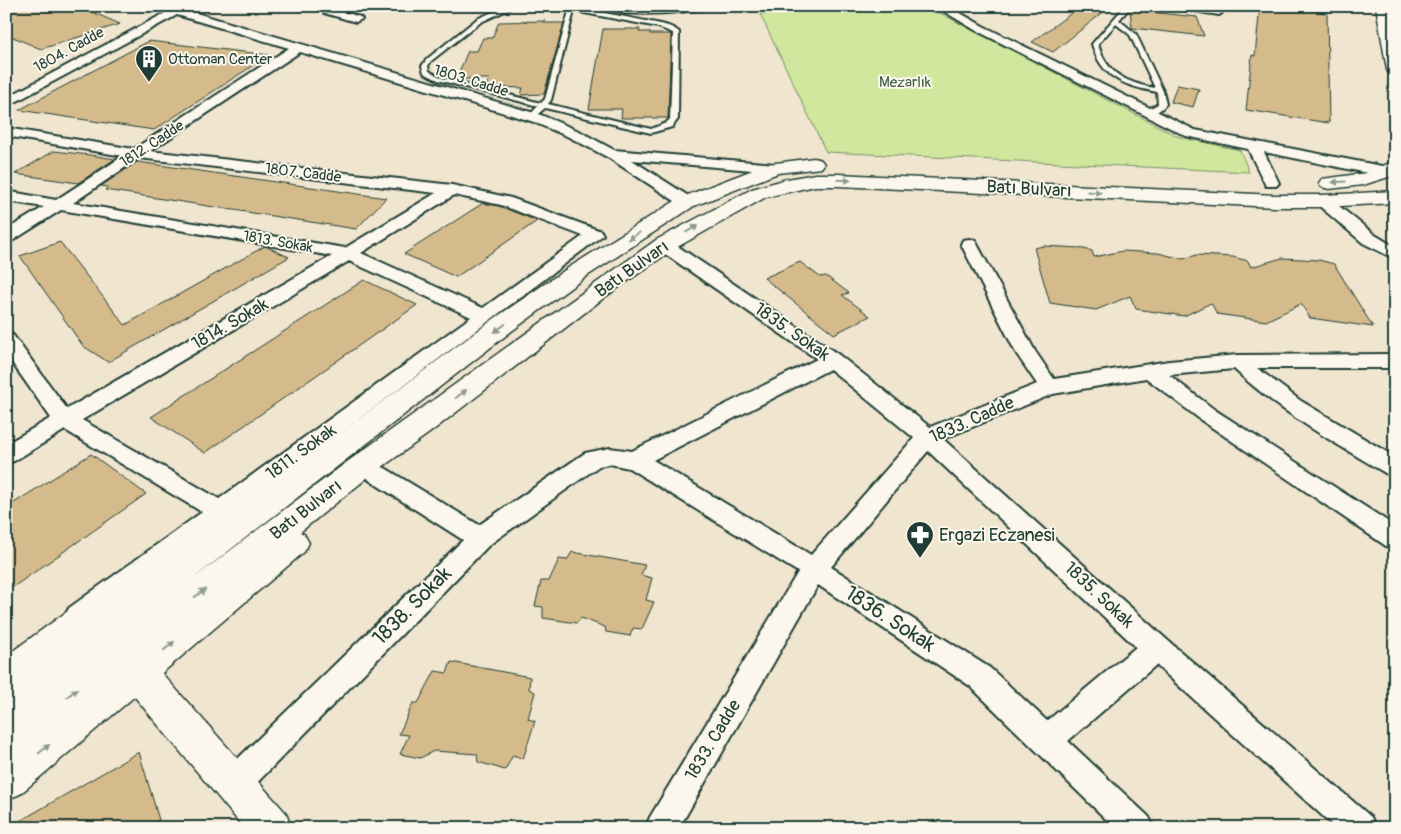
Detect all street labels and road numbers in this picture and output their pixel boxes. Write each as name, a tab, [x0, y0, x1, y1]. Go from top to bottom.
street label: 1804. Cadde	[31, 23, 108, 77]
street label: 1803. Cadde	[431, 61, 511, 102]
street label: 1812. Cadde	[116, 116, 188, 172]
street label: 1807. Cadde	[264, 159, 343, 187]
street label: Batı Bulvarı	[986, 175, 1072, 203]
street label: 1813. Sokak	[242, 227, 315, 258]
street label: Batı Bulvarı	[590, 235, 674, 303]
street label: 1814. Sokak	[187, 293, 273, 355]
street label: 1835. Sokak	[750, 298, 835, 367]
street label: 1833. Cadde	[926, 391, 1018, 449]
street label: 1811. Sokak	[261, 418, 341, 485]
street label: Batı Bulvarı	[265, 475, 347, 545]
street label: 1835. Sokak	[1059, 557, 1139, 634]
street label: 1838. Sokak	[367, 561, 457, 651]
street label: 1836. Sokak	[840, 580, 941, 658]
street label: 1833. Cadde	[680, 695, 746, 785]

